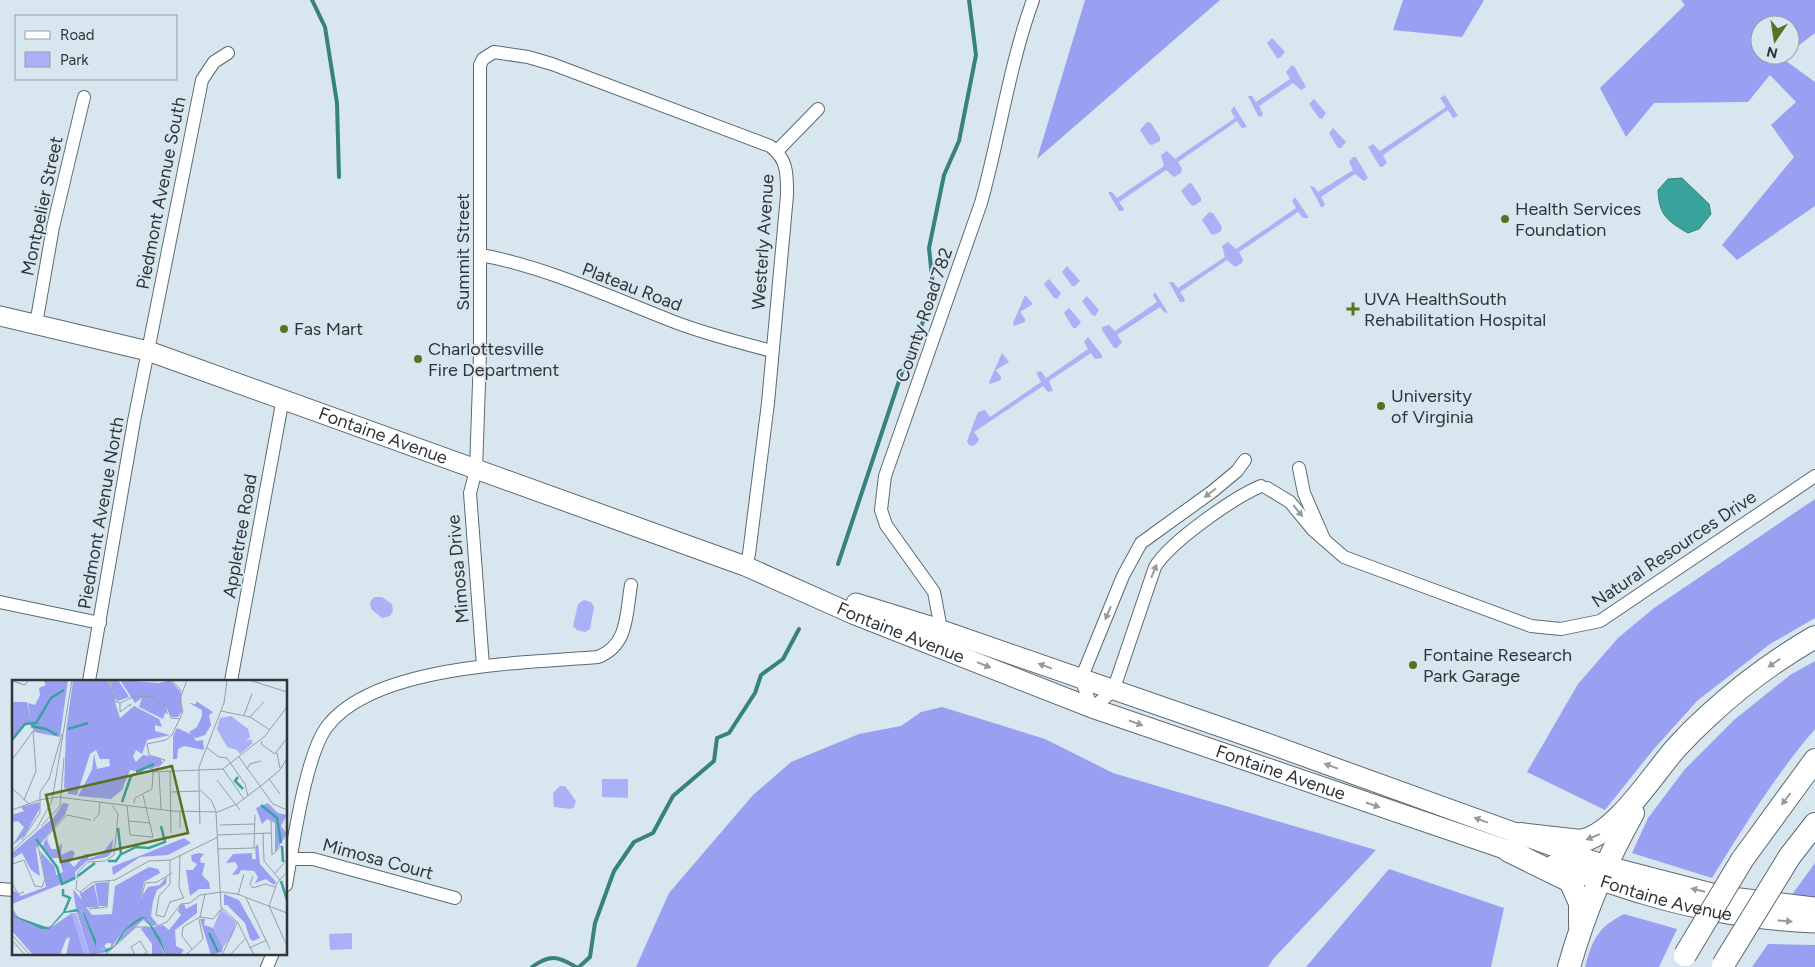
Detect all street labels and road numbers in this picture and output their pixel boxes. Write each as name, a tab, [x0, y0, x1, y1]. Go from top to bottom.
street label: Piedmont Avenue South	[132, 95, 190, 291]
street label: Montpelier Street	[16, 134, 68, 278]
street label: Westerly Avenue	[747, 173, 779, 311]
street label: Summit Street	[452, 193, 474, 311]
street label: County Road 782	[891, 245, 957, 385]
street label: Plateau Road	[579, 258, 685, 316]
street label: Fontaine Avenue	[316, 402, 451, 469]
street label: Piedmont Avenue North	[73, 415, 129, 611]
street label: Appletree Road	[218, 472, 262, 600]
street label: Natural Resources Drive	[1588, 486, 1761, 612]
street label: Mimosa Drive	[442, 514, 474, 624]
street label: Fontaine Avenue	[833, 597, 968, 668]
street label: Fontaine Avenue	[1213, 740, 1348, 805]
street label: Mimosa Court	[320, 834, 436, 884]
street label: Fontaine Avenue	[1597, 870, 1734, 926]

